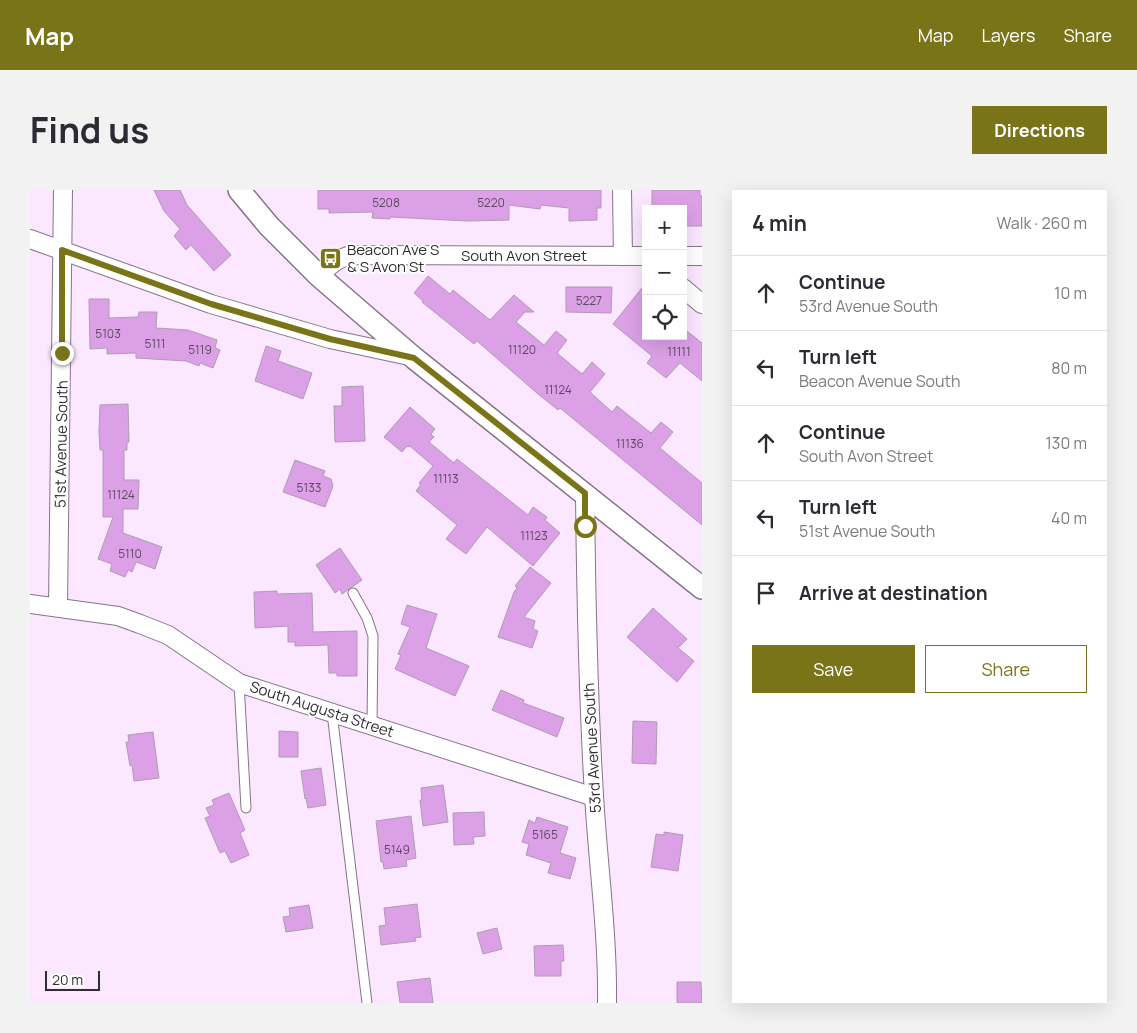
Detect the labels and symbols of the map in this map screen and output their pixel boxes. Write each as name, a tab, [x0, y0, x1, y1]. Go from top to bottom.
house number: 5208	[372, 194, 400, 211]
house number: 5220	[477, 194, 505, 211]
place label: Beacon Ave S & S Avon St	[347, 239, 439, 277]
street label: South Avon Street	[461, 245, 587, 266]
bus stop icon: Beacon Ave S & S Avon St	[319, 246, 343, 270]
house number: 5227	[576, 292, 602, 309]
house number: 5103	[95, 325, 121, 342]
house number: 5111	[145, 335, 165, 352]
house number: 5119	[188, 341, 212, 358]
house number: 11120	[508, 341, 536, 358]
route end	[51, 342, 74, 365]
house number: 11111	[667, 343, 691, 360]
street label: 51st Avenue South	[49, 380, 73, 508]
house number: 11124	[544, 381, 572, 398]
house number: 11136	[616, 435, 644, 452]
house number: 11113	[433, 470, 459, 487]
house number: 5133	[297, 479, 321, 496]
house number: 11124	[107, 486, 135, 503]
route start	[574, 515, 597, 538]
house number: 11123	[520, 527, 548, 544]
house number: 5110	[118, 545, 142, 562]
street label: South Augusta Street	[247, 676, 397, 742]
street label: 53rd Avenue South	[578, 682, 606, 814]
house number: 5165	[532, 826, 558, 843]
house number: 5149	[384, 841, 410, 858]
scale bar	[45, 968, 100, 991]

